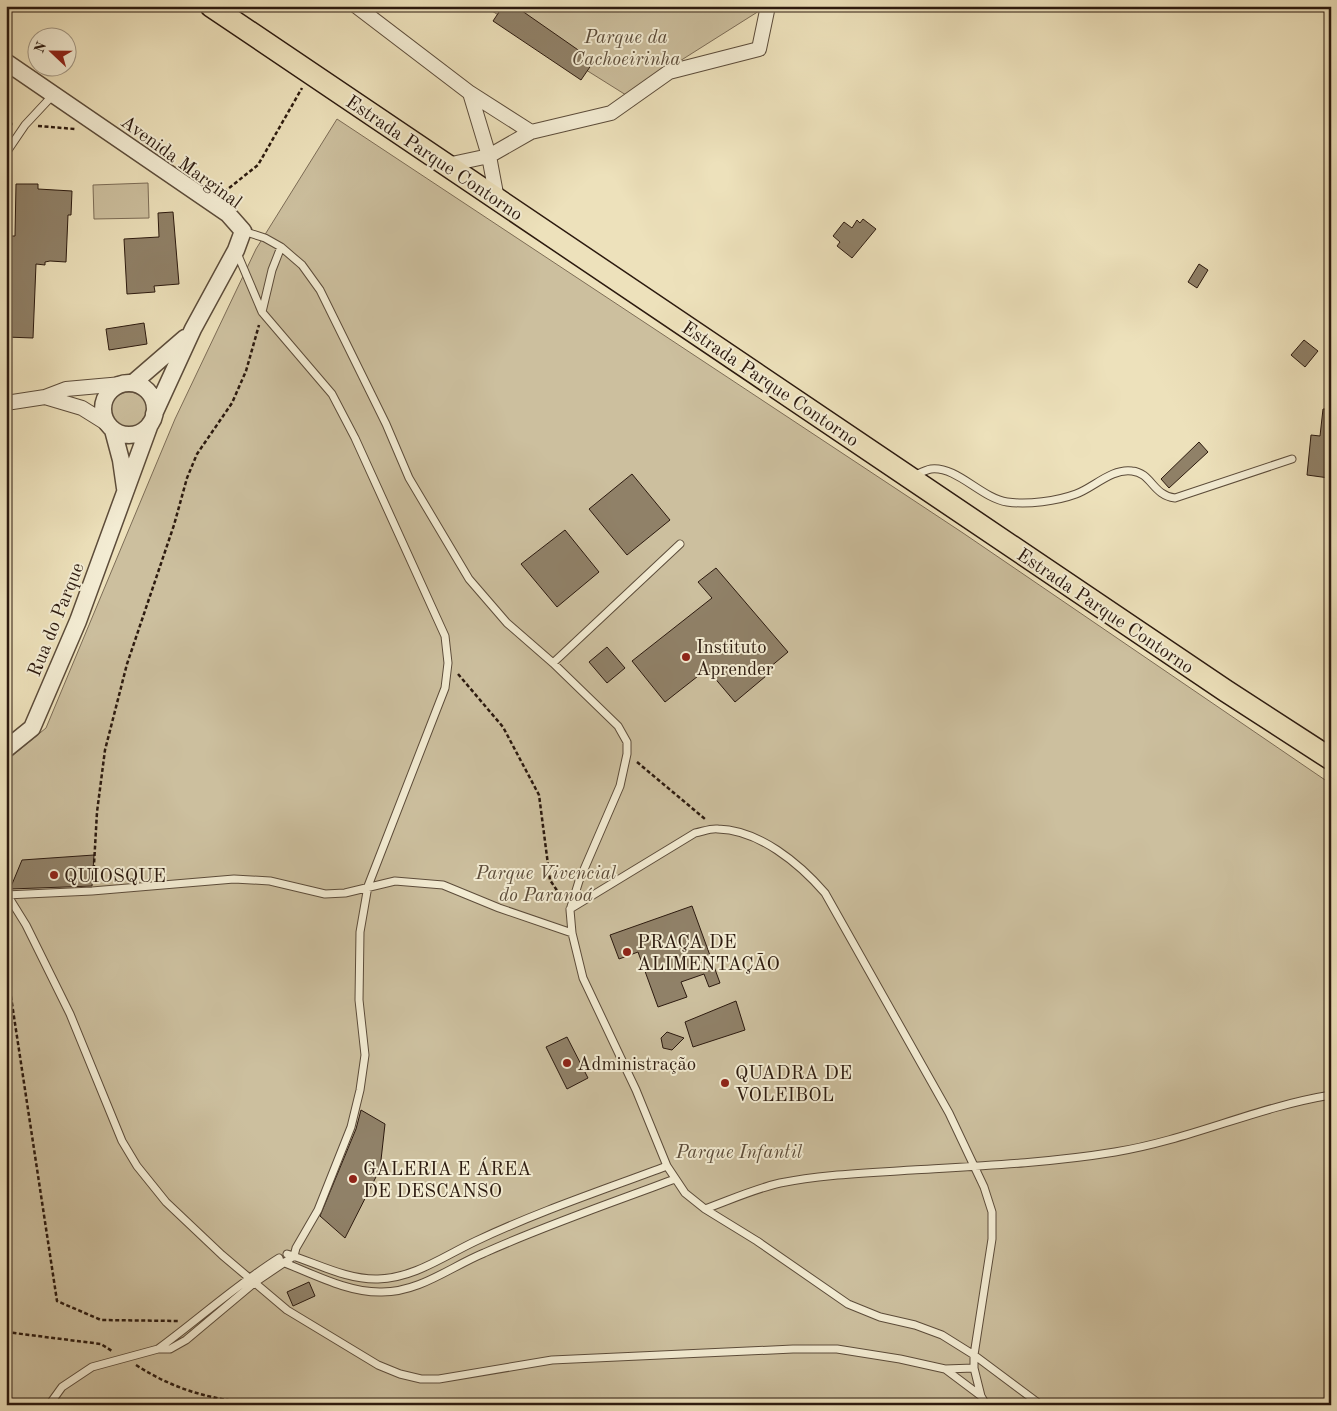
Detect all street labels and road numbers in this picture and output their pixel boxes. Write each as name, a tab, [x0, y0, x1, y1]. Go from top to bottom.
street label: Estrada Parque Contorno	[342, 93, 525, 225]
street label: Avenida Marginal	[117, 113, 245, 213]
street label: Estrada Parque Contorno	[678, 319, 861, 451]
street label: Estrada Parque Contorno	[1013, 546, 1196, 678]
street label: Rua do Parque	[26, 560, 89, 680]

